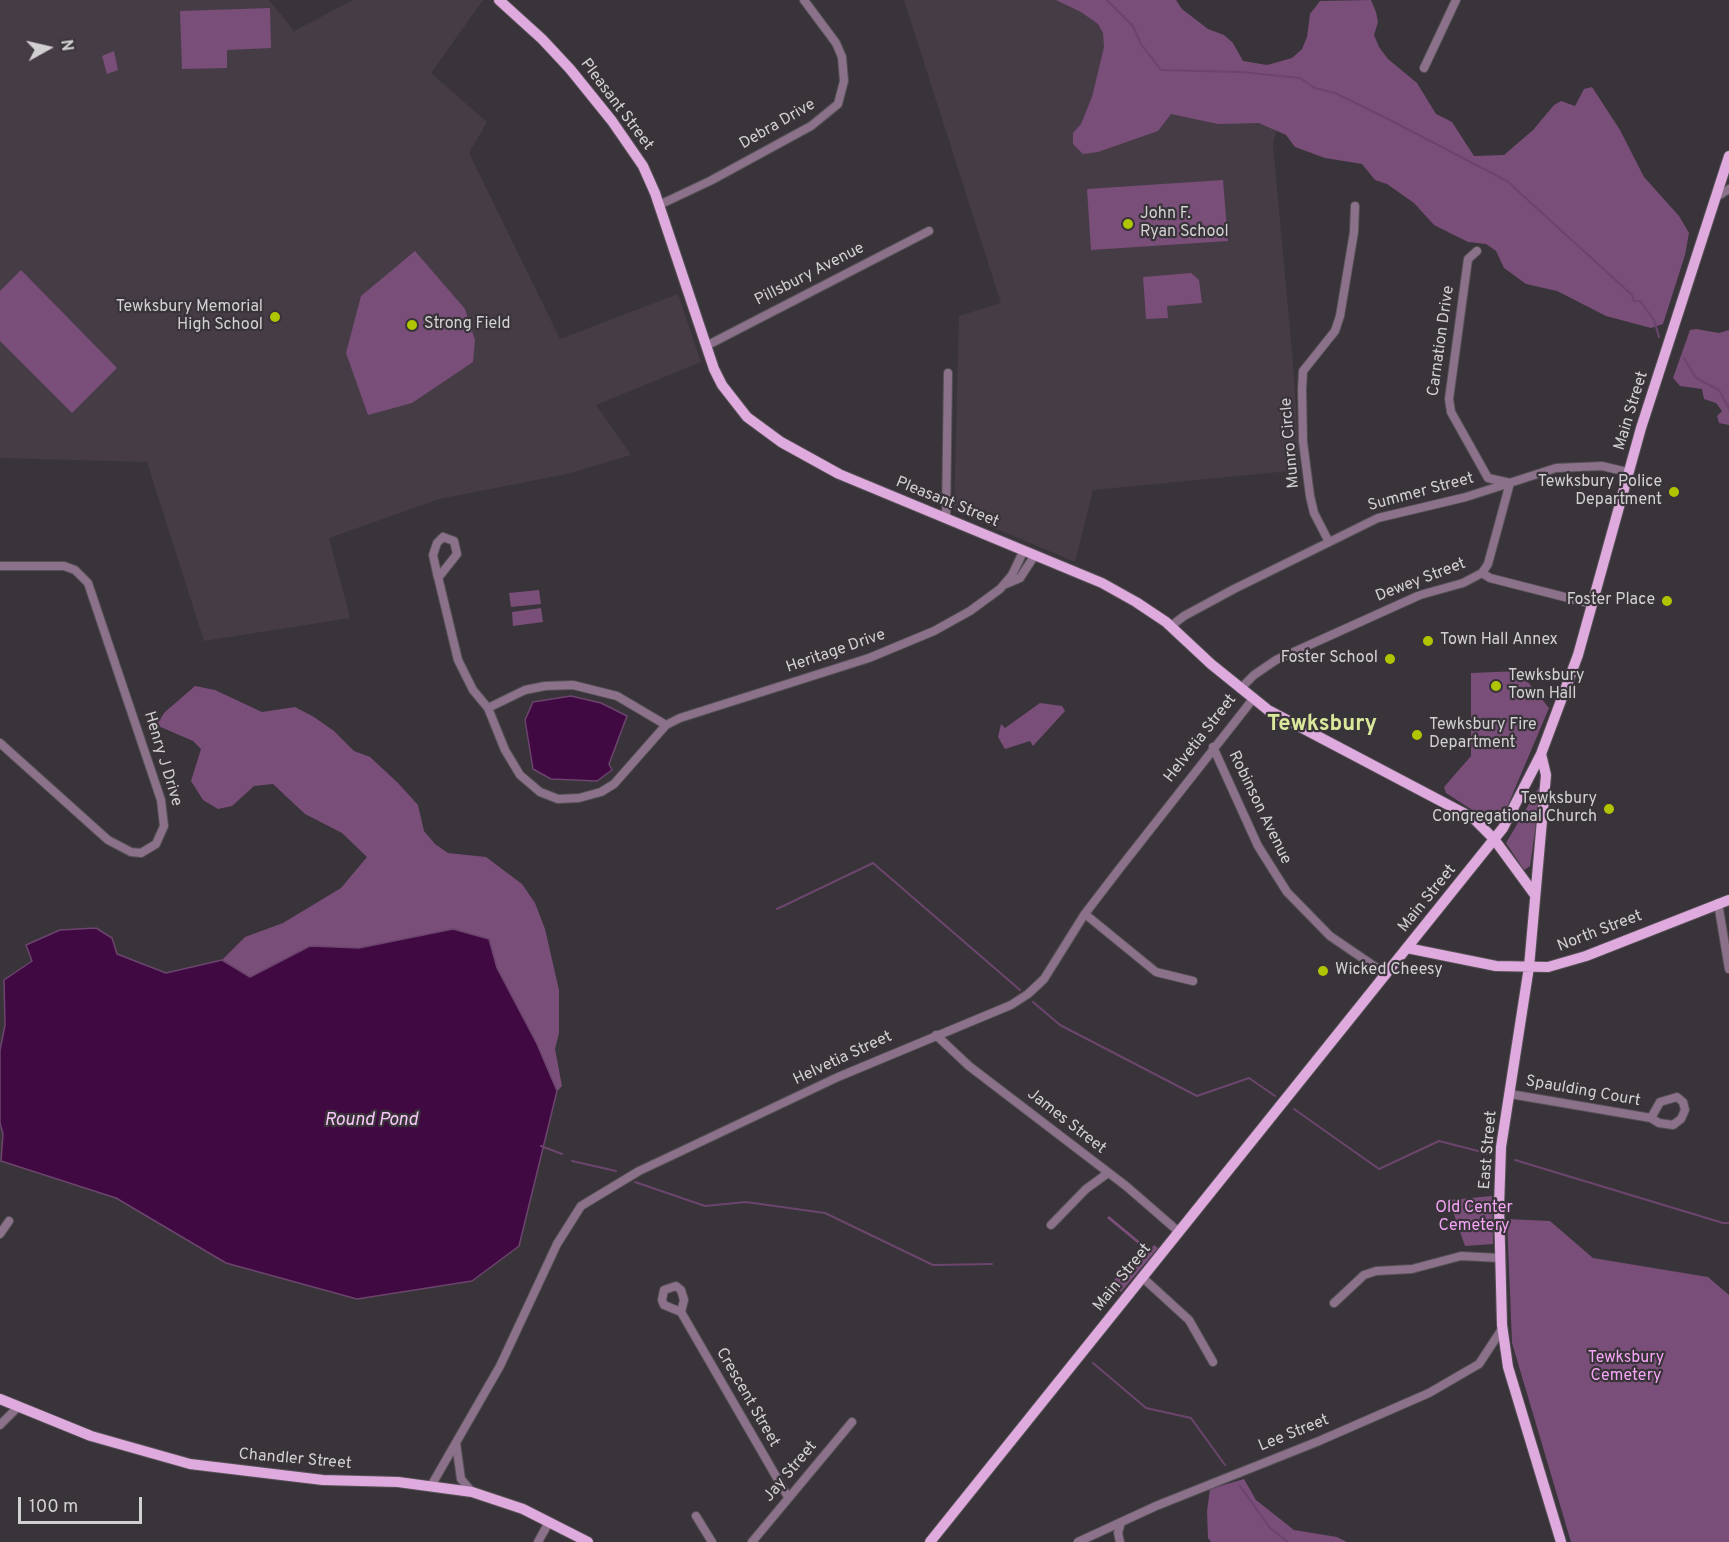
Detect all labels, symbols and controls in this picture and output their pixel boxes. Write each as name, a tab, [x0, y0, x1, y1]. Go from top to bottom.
north arrow	[18, 18, 78, 78]
text: N	[55, 38, 77, 53]
street label: Pleasant Street	[575, 55, 657, 155]
street label: Debra Drive	[737, 96, 819, 154]
place label: John F. Ryan School	[1140, 205, 1229, 243]
marker: John F. Ryan School	[1121, 217, 1135, 231]
street label: Pillsbury Avenue	[752, 239, 868, 311]
street label: Carnation Drive	[1425, 284, 1459, 398]
place label: Tewksbury Memorial High School	[116, 298, 263, 336]
marker: Tewksbury Memorial High School	[268, 310, 282, 324]
place label: Strong Field	[424, 315, 510, 335]
marker: Strong Field	[405, 318, 419, 332]
street label: Main Street	[1611, 369, 1653, 453]
street label: Munro Circle	[1277, 397, 1305, 489]
street label: Summer Street	[1366, 470, 1476, 516]
place label: Tewksbury Police Department	[1538, 473, 1662, 511]
street label: Pleasant Street	[892, 474, 1002, 532]
marker: Tewksbury Police Department	[1667, 485, 1681, 499]
street label: Dewey Street	[1373, 555, 1469, 607]
place label: Foster Place	[1567, 591, 1655, 611]
marker: Foster Place	[1660, 594, 1674, 608]
street label: Heritage Drive	[784, 626, 888, 678]
place label: Town Hall Annex	[1440, 631, 1558, 651]
marker: Town Hall Annex	[1421, 634, 1435, 648]
place label: Foster School	[1281, 649, 1378, 669]
marker: Foster School	[1383, 652, 1397, 666]
place label: Tewksbury Town Hall	[1508, 667, 1584, 705]
marker: Tewksbury Town Hall	[1489, 679, 1503, 693]
street label: Helvetia Street	[1161, 691, 1241, 787]
street label: Henry J Drive	[138, 709, 186, 809]
district label: Tewksbury	[1267, 713, 1377, 739]
place label: Tewksbury Fire Department	[1429, 716, 1537, 754]
marker: Tewksbury Fire Department	[1410, 728, 1424, 742]
street label: Robinson Avenue	[1223, 748, 1295, 868]
place label: Tewksbury Congregational Church	[1432, 790, 1597, 828]
marker: Tewksbury Congregational Church	[1602, 802, 1616, 816]
street label: Main Street	[1395, 861, 1461, 937]
street label: North Street	[1555, 907, 1645, 957]
place label: Wicked Cheesy	[1335, 961, 1443, 981]
marker: Wicked Cheesy	[1316, 964, 1330, 978]
street label: Helvetia Street	[791, 1028, 895, 1090]
street label: Spaulding Court	[1524, 1072, 1642, 1112]
street label: James Street	[1023, 1085, 1109, 1159]
water label: Round Pond	[324, 1110, 418, 1132]
street label: East Street	[1476, 1110, 1502, 1190]
park label: Old Center Cemetery	[1435, 1199, 1513, 1237]
street label: Main Street	[1090, 1240, 1156, 1316]
street label: Crescent Street	[711, 1345, 783, 1451]
park label: Tewksbury Cemetery	[1588, 1349, 1664, 1387]
street label: Lee Street	[1256, 1411, 1332, 1457]
street label: Jay Street	[760, 1438, 822, 1506]
street label: Chandler Street	[238, 1445, 352, 1475]
scale bar	[21, 1485, 146, 1523]
text: 100 m	[29, 1496, 78, 1519]

